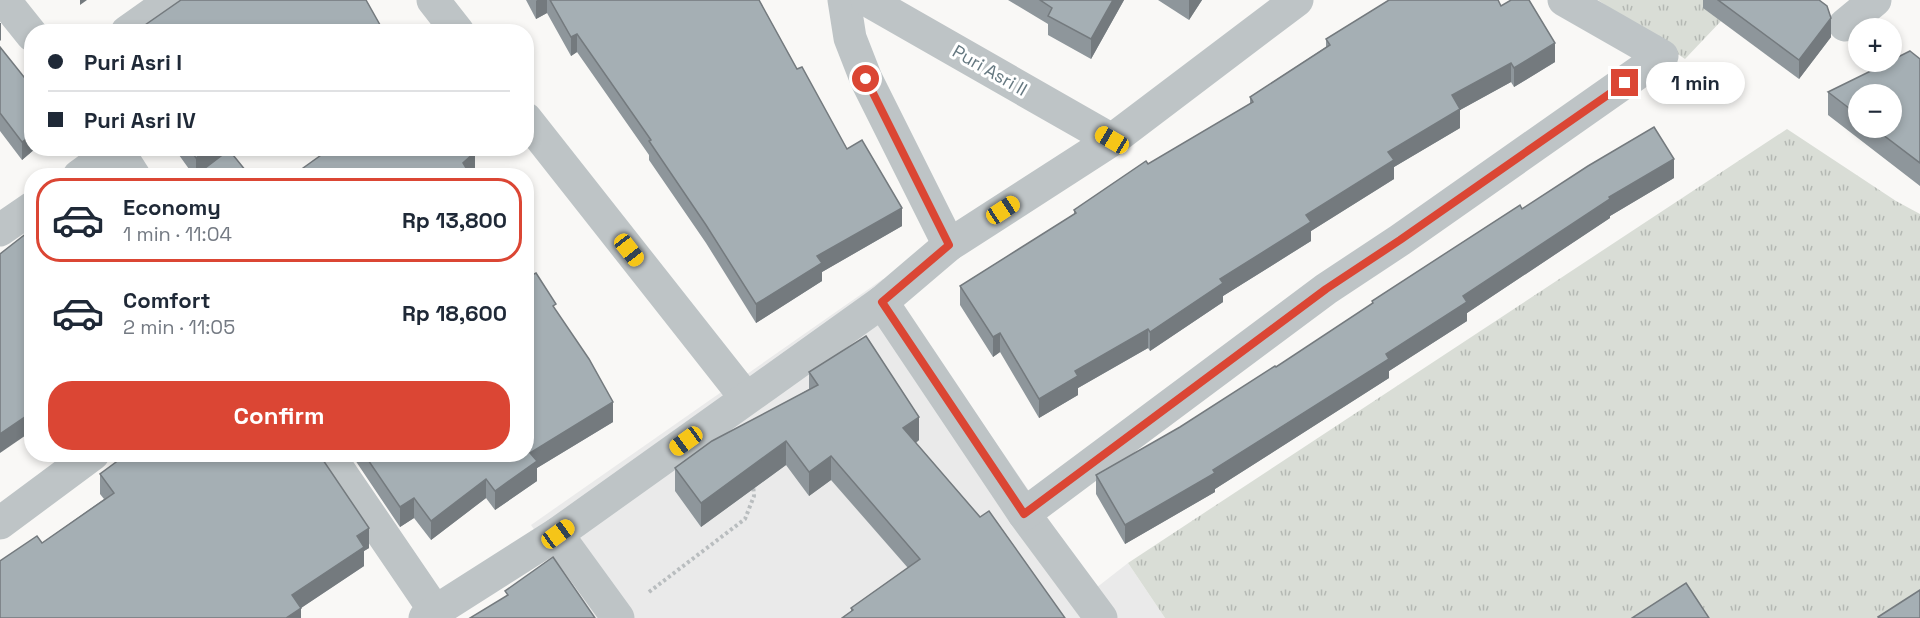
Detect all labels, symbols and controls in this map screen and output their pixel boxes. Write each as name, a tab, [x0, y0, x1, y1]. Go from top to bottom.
map controls	[1848, 18, 1902, 138]
button: +	[1848, 18, 1902, 72]
street label: Puri Asri II	[948, 39, 1032, 101]
text: Puri Asri I	[84, 48, 182, 76]
callout: 1 min	[1646, 62, 1745, 104]
route start	[852, 65, 879, 92]
route end	[1611, 69, 1638, 96]
text: 1 min	[1671, 70, 1720, 96]
button: −	[1848, 84, 1902, 138]
text: Puri Asri IV	[84, 106, 196, 134]
car	[1092, 123, 1132, 157]
icon: car	[51, 193, 105, 247]
text: Economy	[123, 193, 221, 221]
car	[983, 193, 1023, 227]
text: Rp 13,800	[402, 206, 507, 234]
text: 1 min · 11:04	[123, 221, 232, 247]
car	[611, 230, 647, 270]
icon: car	[51, 286, 105, 340]
text: Comfort	[123, 286, 211, 314]
text: Rp 18,600	[402, 299, 507, 327]
text: 2 min · 11:05	[123, 314, 235, 340]
button: Confirm	[48, 381, 510, 450]
car	[666, 423, 706, 459]
car	[538, 516, 578, 552]

